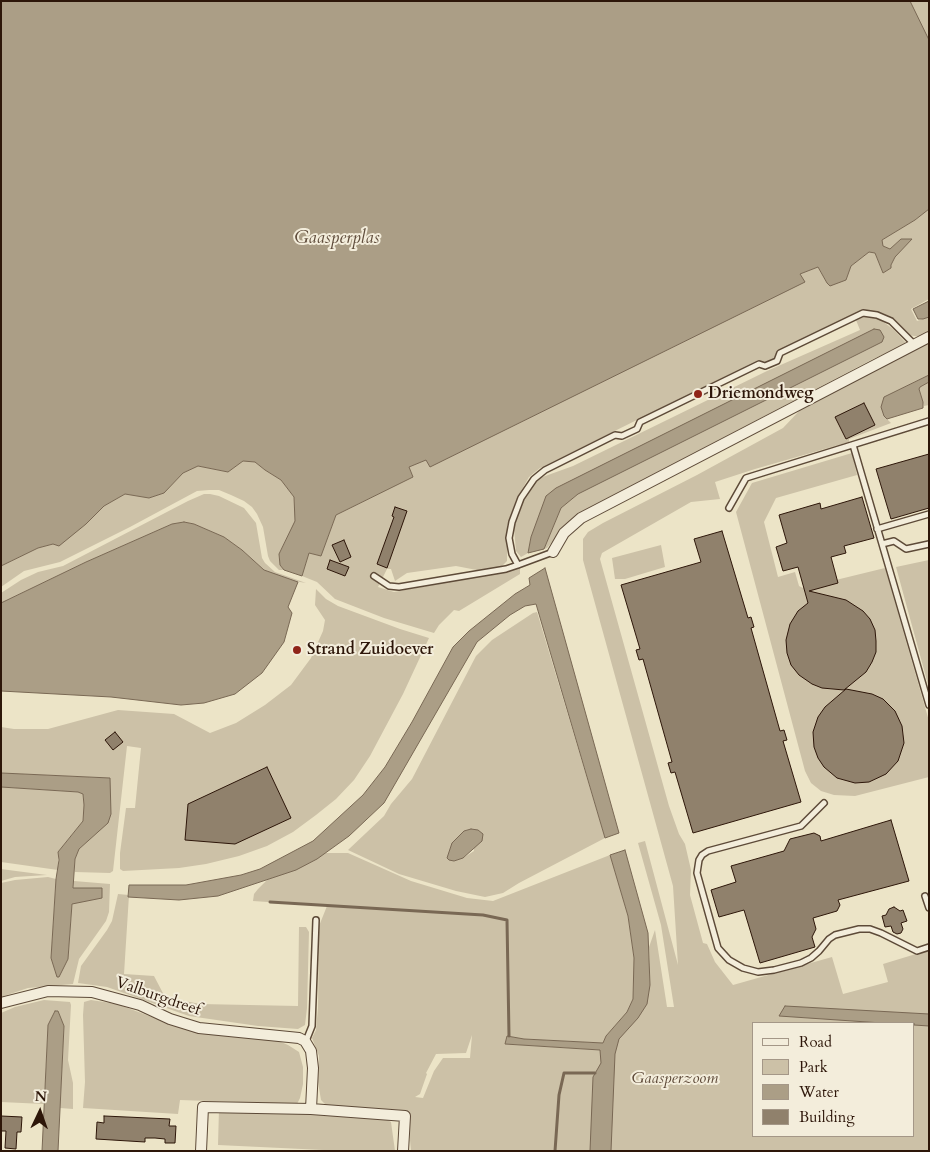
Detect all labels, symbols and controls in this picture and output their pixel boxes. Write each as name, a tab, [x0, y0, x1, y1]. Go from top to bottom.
water label: Gaasperplas	[294, 228, 380, 250]
place label: Driemondweg	[708, 384, 814, 404]
marker: Driemondweg	[692, 388, 704, 400]
place label: Strand Zuidoever	[307, 640, 433, 660]
marker: Strand Zuidoever	[291, 644, 303, 656]
street label: Valburgdreef	[113, 973, 203, 1021]
legend	[752, 1022, 915, 1137]
text: Road	[799, 1032, 832, 1052]
text: Park	[799, 1057, 828, 1077]
park label: Gaasperzoom	[632, 1069, 718, 1089]
text: Water	[799, 1082, 839, 1102]
north arrow	[15, 1087, 65, 1137]
text: N	[34, 1087, 47, 1106]
text: Building	[799, 1107, 855, 1127]

